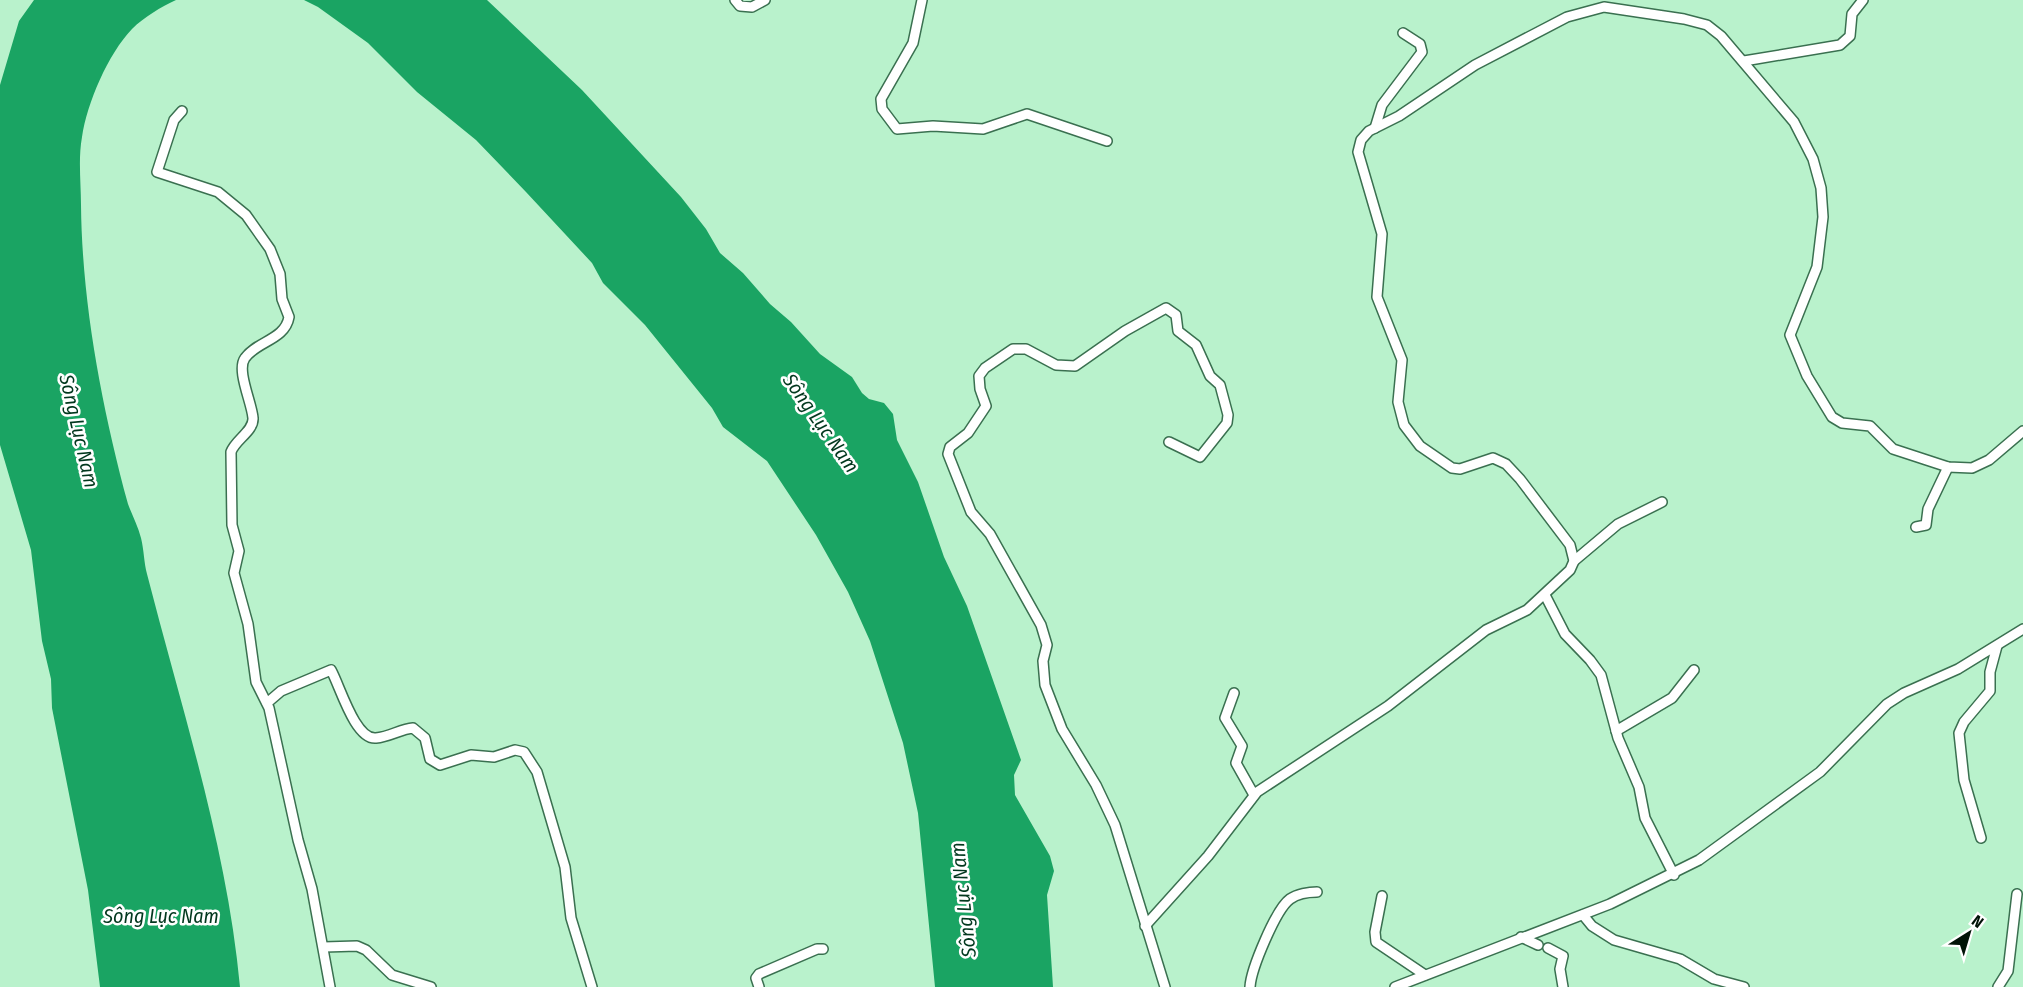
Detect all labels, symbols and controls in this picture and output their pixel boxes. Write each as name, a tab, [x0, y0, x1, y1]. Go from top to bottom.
water label: Sông Lục Nam	[777, 368, 864, 477]
water label: Sông Lục Nam	[54, 371, 104, 490]
water label: Sông Lục Nam	[945, 841, 981, 960]
north arrow	[1939, 903, 1999, 963]
water label: Sông Lục Nam	[102, 904, 219, 928]
text: N	[1968, 911, 1987, 932]

